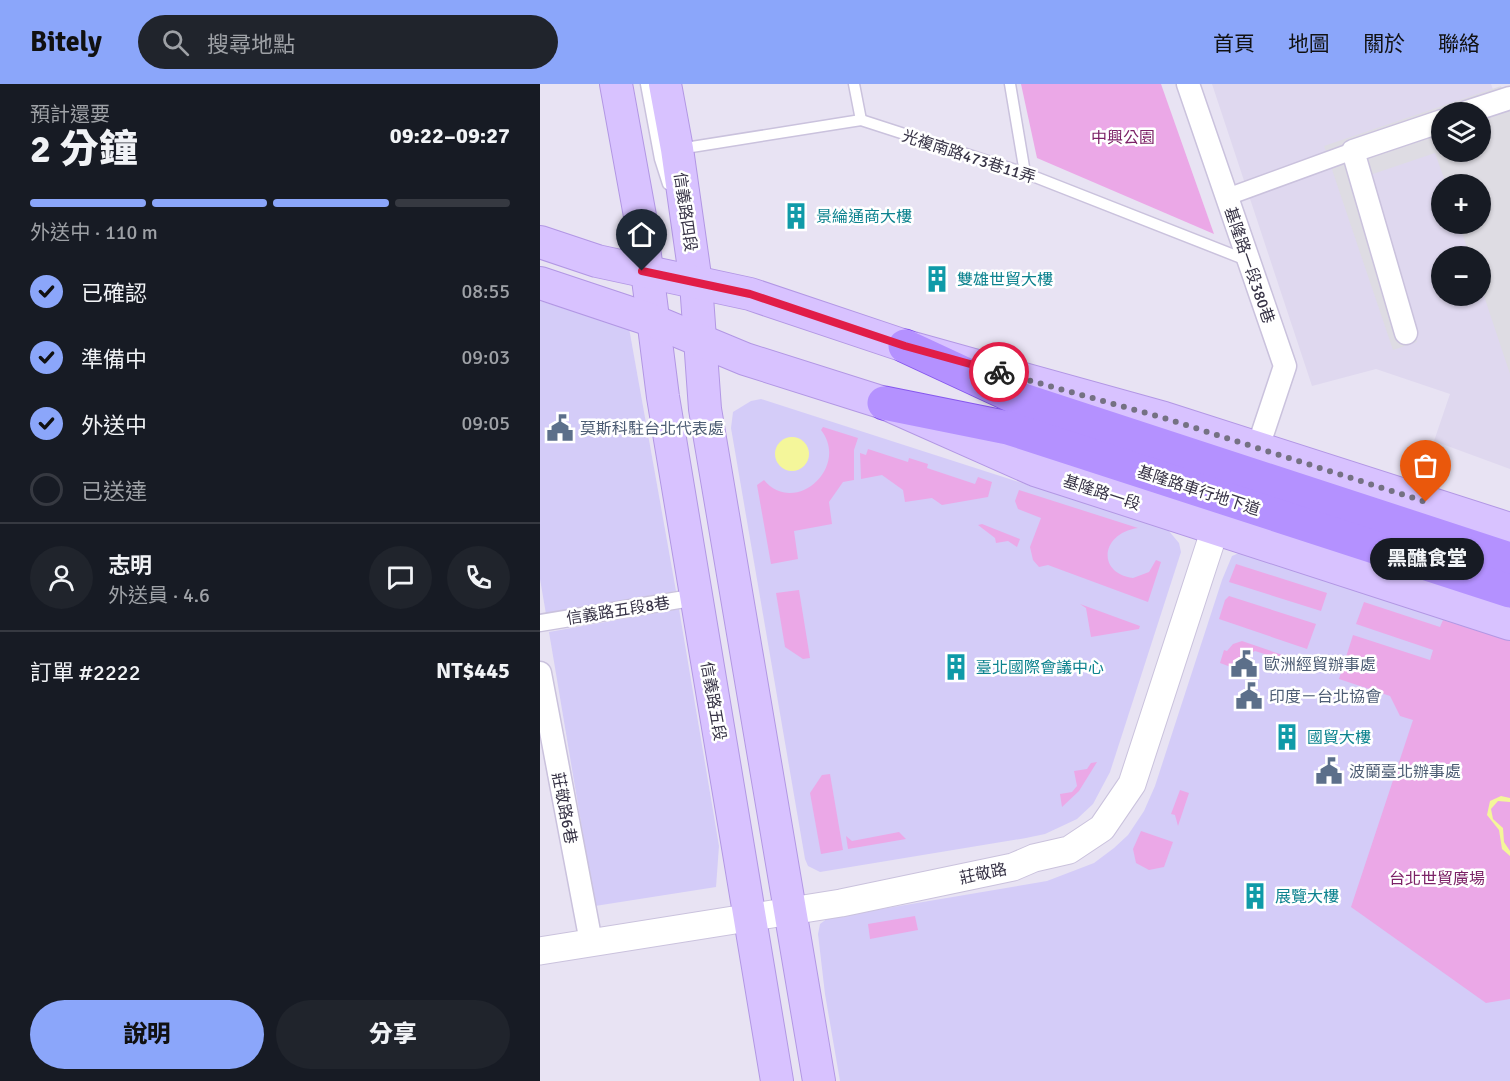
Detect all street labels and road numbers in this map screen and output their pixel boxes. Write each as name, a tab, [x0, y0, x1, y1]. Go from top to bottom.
street label: 光複南路473巷11弄	[899, 126, 1038, 188]
street label: 信義路四段	[670, 171, 700, 253]
street label: 基隆路一段380巷	[1220, 204, 1278, 326]
street label: 基隆路車行地下道	[1135, 462, 1263, 520]
street label: 基隆路一段	[1061, 471, 1143, 515]
street label: 信義路五段8巷	[565, 593, 671, 629]
street label: 信義路五段	[696, 660, 730, 742]
street label: 莊敬路6巷	[547, 771, 581, 846]
street label: 莊敬路	[958, 859, 1009, 889]

